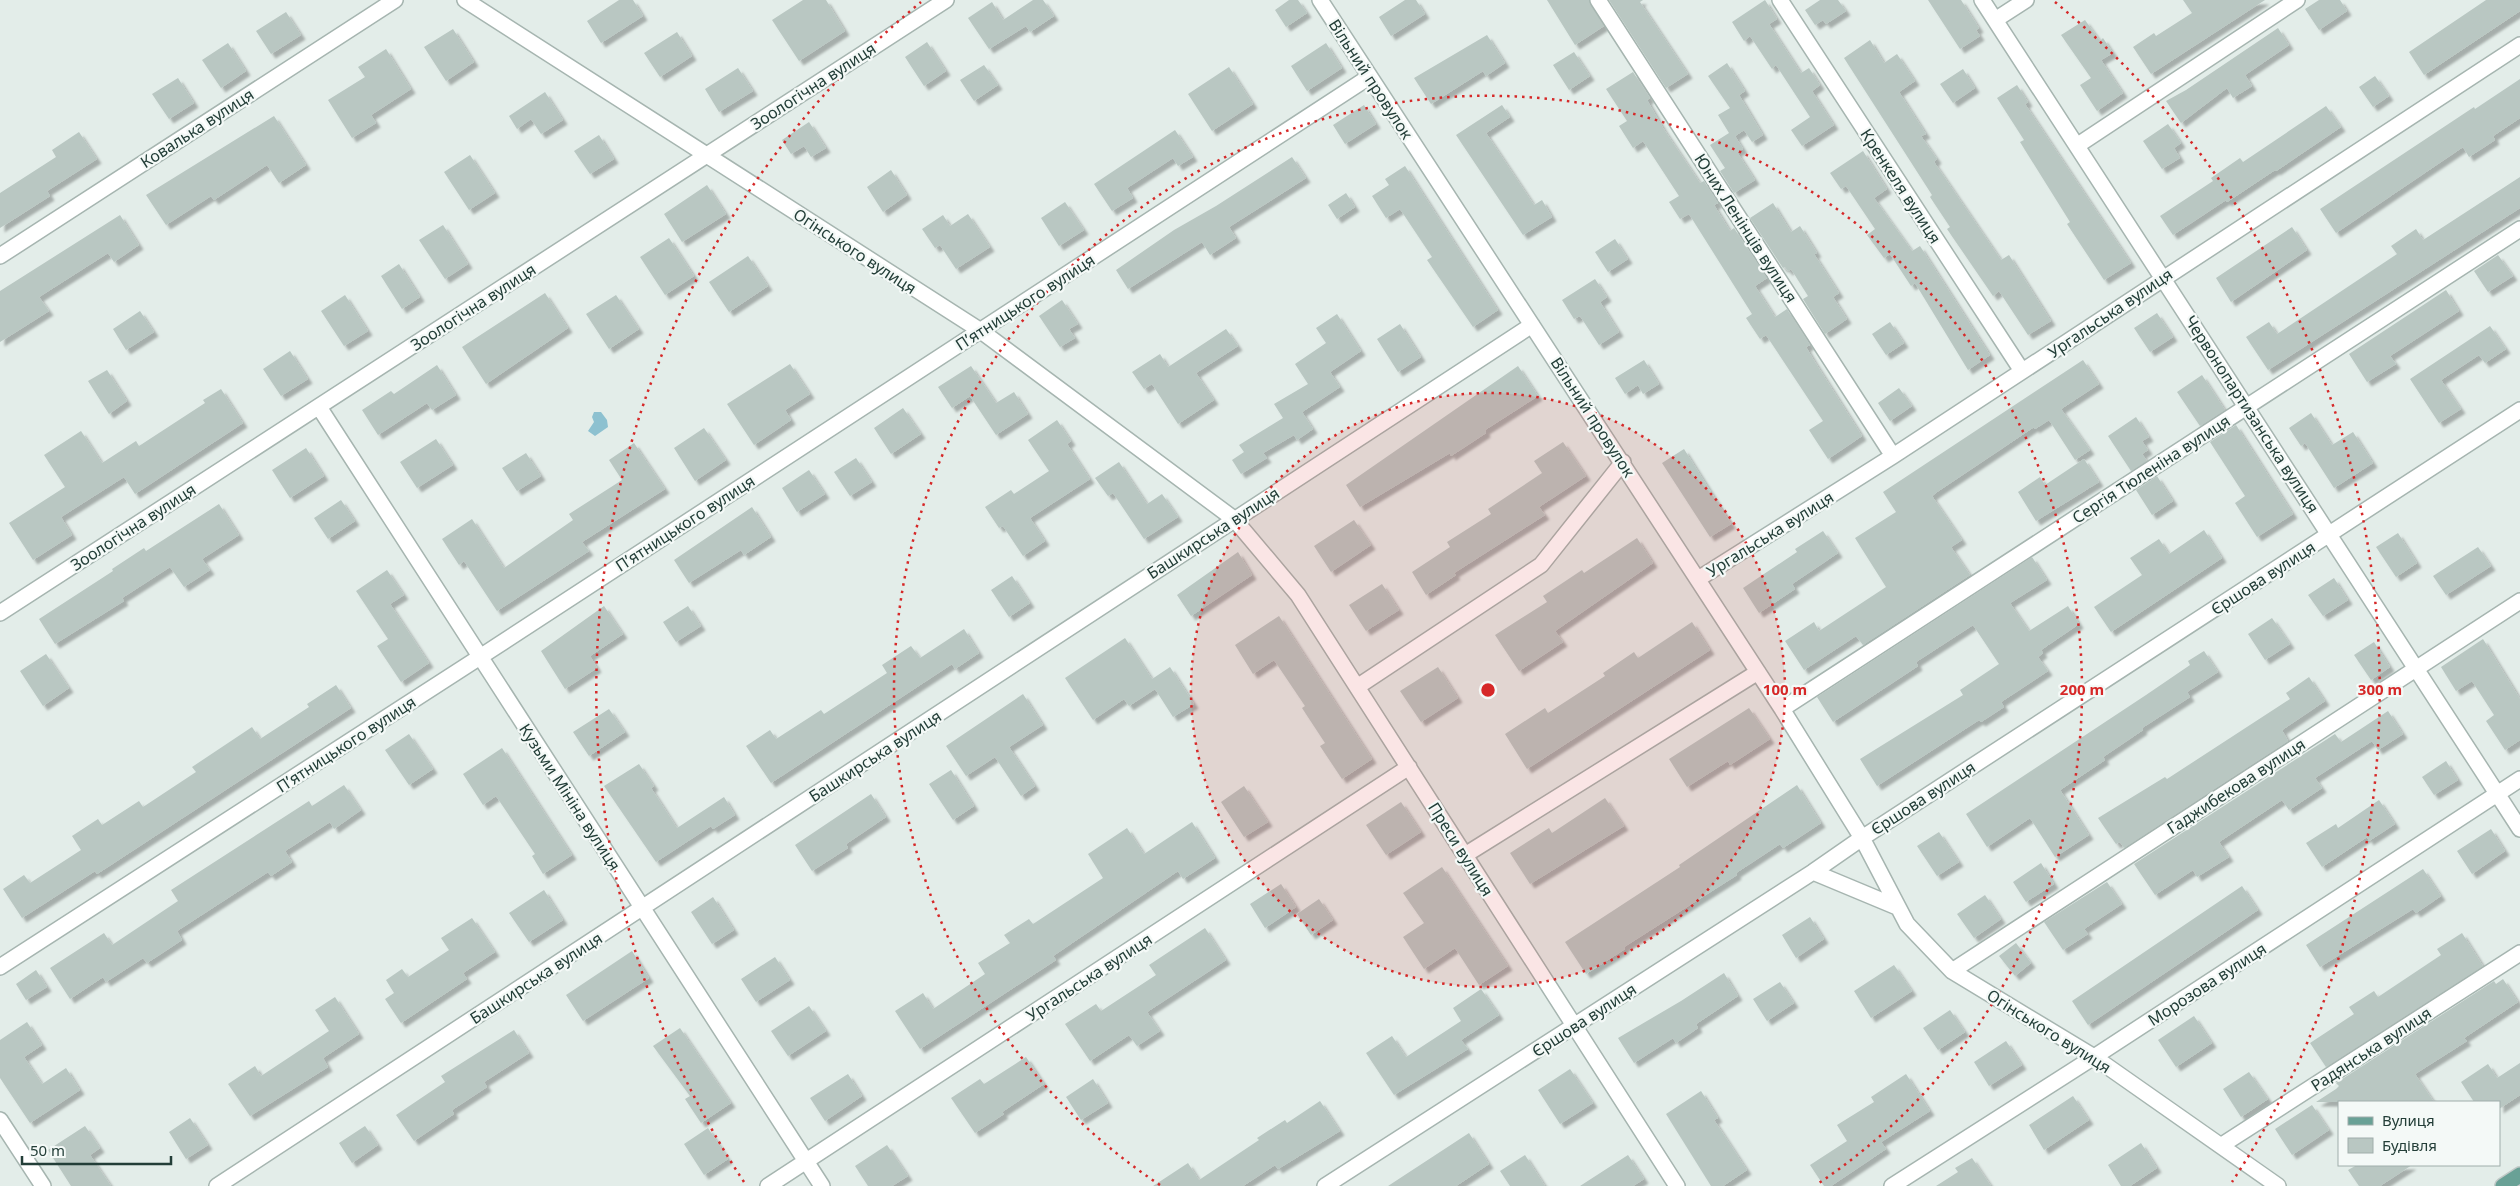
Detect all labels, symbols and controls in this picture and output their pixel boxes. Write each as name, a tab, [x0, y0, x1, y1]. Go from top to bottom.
street label: Вільний провулок	[1324, 15, 1418, 144]
street label: Зоологічна вулиця	[746, 37, 880, 135]
street label: Ковалька вулиця	[136, 83, 258, 173]
street label: Кренкеля вулиця	[1856, 124, 1946, 248]
street label: Юних Ленінців вулиця	[1690, 149, 1802, 307]
street label: Огінського вулиця	[789, 203, 921, 299]
street label: П’ятницького вулиця	[951, 249, 1099, 355]
street label: Зоологічна вулиця	[406, 258, 540, 356]
street label: Ургальська вулиця	[2043, 263, 2177, 363]
street label: Червонопартизанська вулиця	[2180, 311, 2324, 517]
street label: Вільний провулок	[1546, 353, 1640, 482]
street label: Сергія Тюленіна вулиця	[2068, 410, 2234, 528]
street label: П’ятницького вулиця	[611, 470, 759, 576]
street label: Зоологічна вулиця	[66, 478, 200, 576]
street label: Башкирська вулиця	[1143, 482, 1283, 584]
street label: Ургальська вулиця	[1702, 486, 1838, 582]
street label: Єршова вулиця	[2207, 536, 2319, 620]
text: 100 m	[1763, 679, 1807, 699]
text: 200 m	[2060, 679, 2104, 699]
text: 300 m	[2358, 679, 2402, 699]
centre of rings	[1479, 681, 1497, 699]
street label: П’ятницького вулиця	[272, 691, 420, 797]
street label: Башкирська вулиця	[805, 705, 945, 807]
street label: Кузьми Мініна вулиця	[514, 719, 626, 875]
street label: Гаджибекова вулиця	[2163, 733, 2309, 839]
street label: Єршова вулиця	[1867, 756, 1979, 840]
street label: Преси вулиця	[1423, 798, 1499, 900]
street label: Башкирська вулиця	[466, 927, 606, 1029]
street label: Ургальська вулиця	[1022, 928, 1156, 1026]
street label: Морозова вулиця	[2143, 937, 2271, 1031]
street label: Єршова вулиця	[1528, 978, 1640, 1062]
street label: Огінського вулиця	[1983, 984, 2115, 1078]
street label: Радянська вулиця	[2307, 1002, 2435, 1096]
legend	[2338, 1101, 2500, 1166]
text: Вулиця	[2382, 1110, 2435, 1130]
scale bar	[22, 1134, 171, 1166]
text: Будівля	[2382, 1135, 2437, 1155]
text: 50 m	[30, 1140, 65, 1160]

